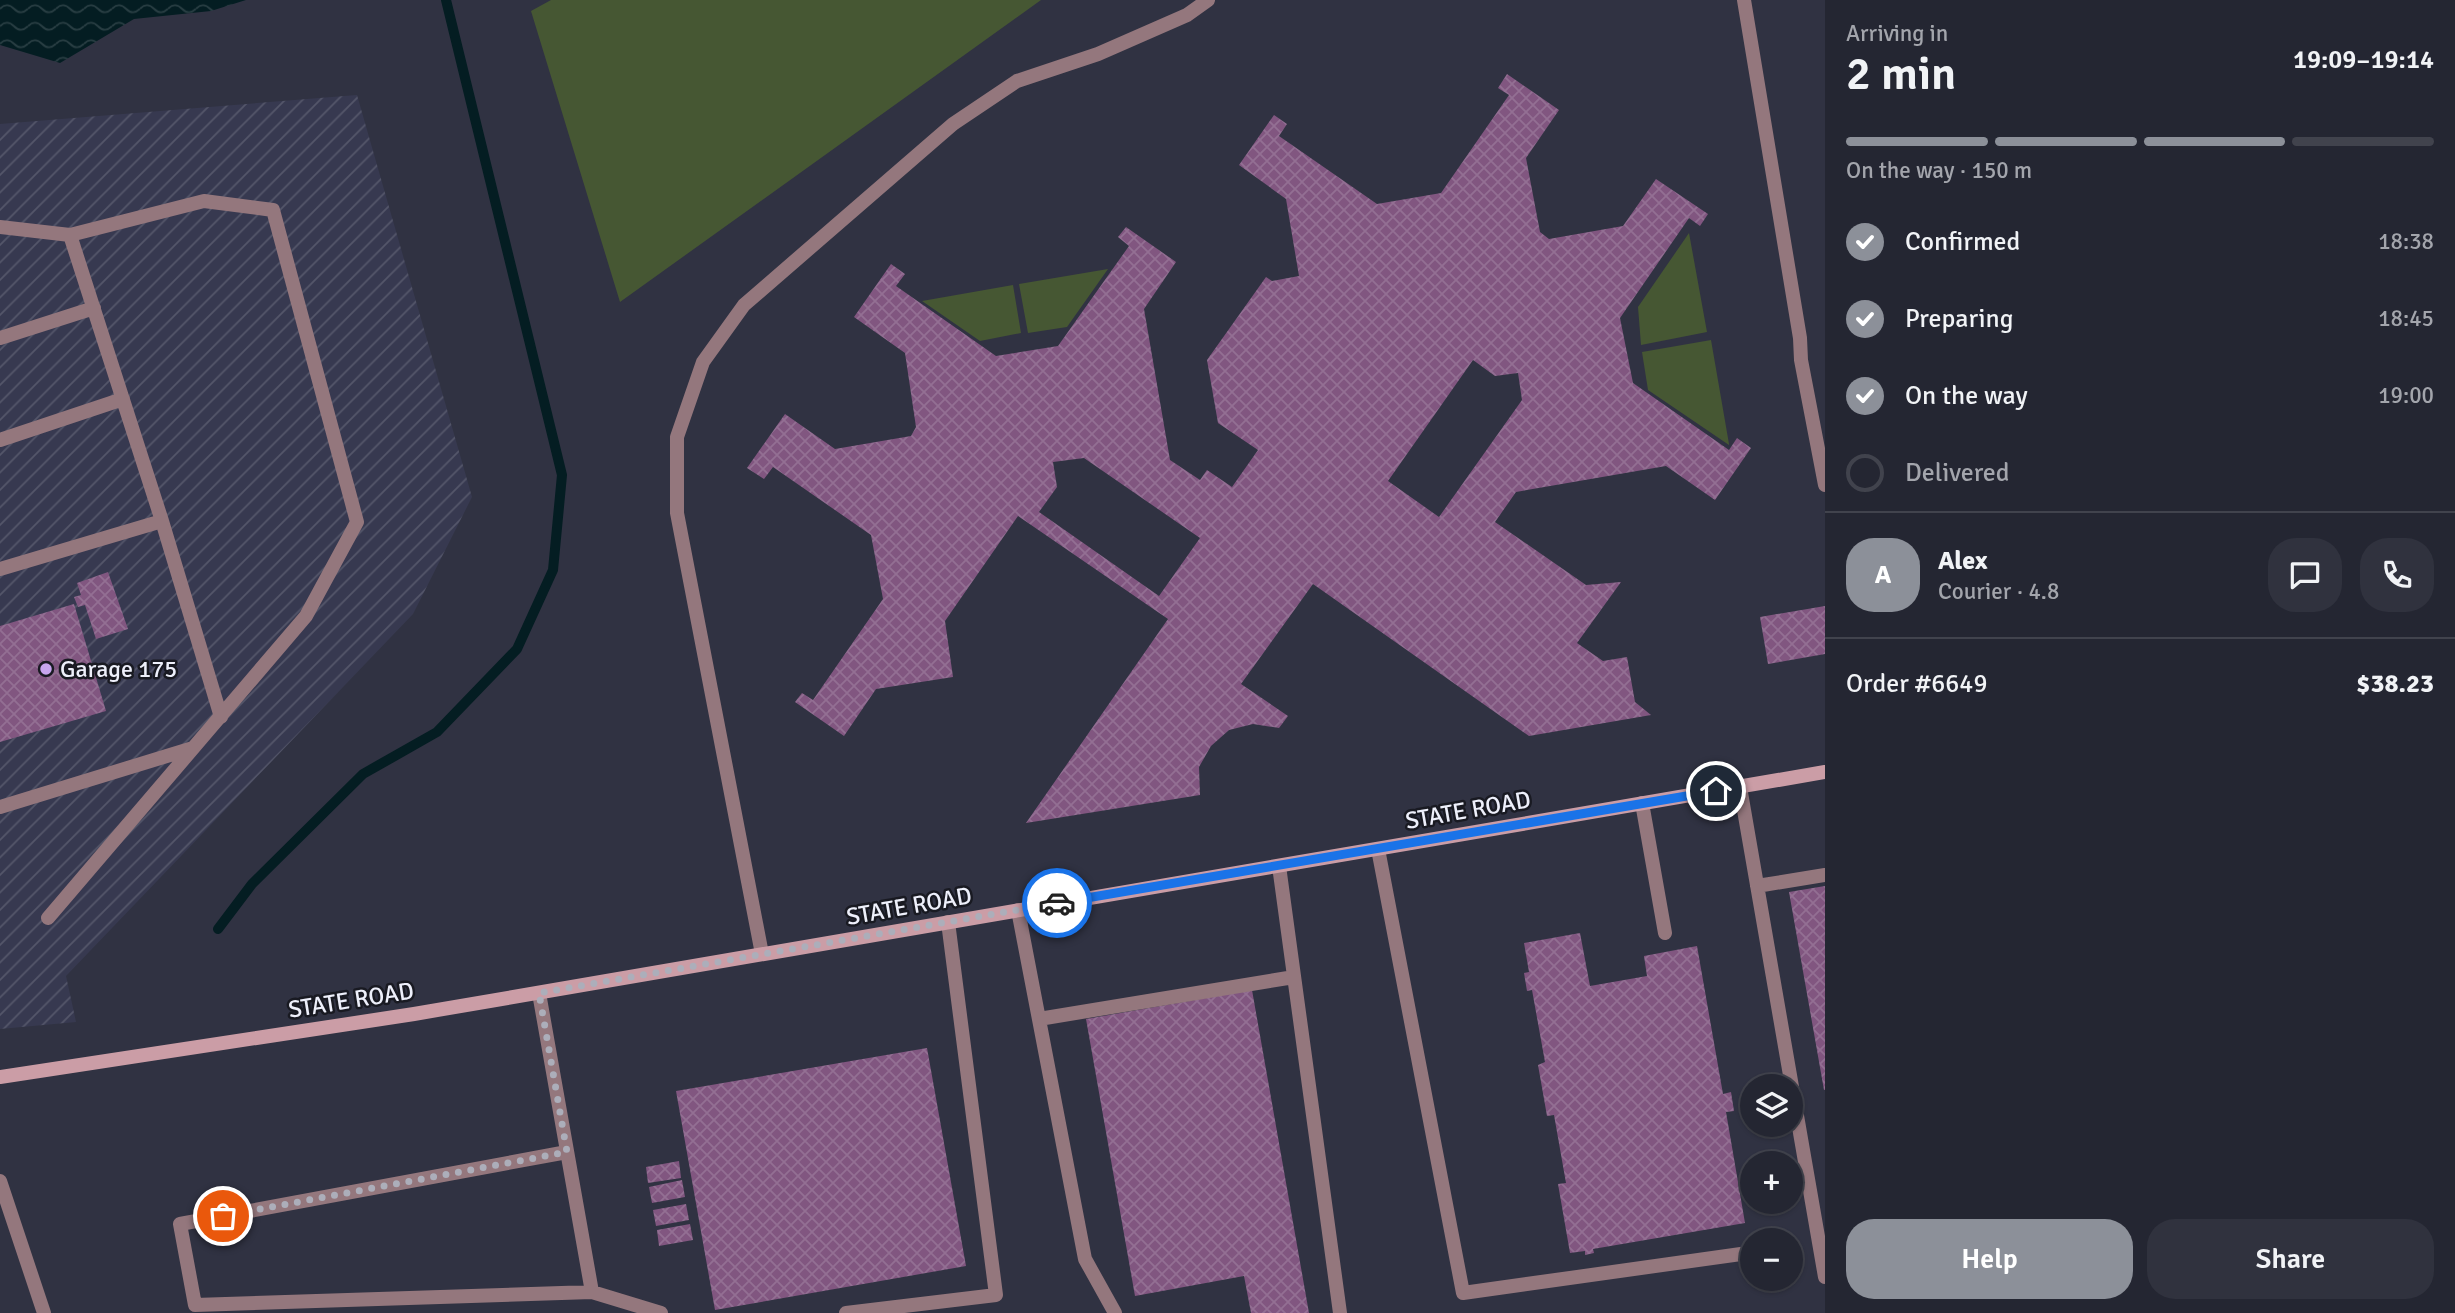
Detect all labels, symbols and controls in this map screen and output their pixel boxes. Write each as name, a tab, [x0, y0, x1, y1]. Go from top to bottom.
text: Arriving in	[1846, 19, 1948, 48]
text: 19:09–19:14	[2293, 44, 2434, 76]
text: 2 min	[1846, 46, 1956, 102]
text: On the way · 150 m	[1846, 156, 2032, 185]
icon: check	[1846, 223, 1884, 261]
text: Confirmed	[1905, 226, 2020, 258]
text: 18:38	[2378, 227, 2434, 256]
icon: check	[1846, 300, 1884, 338]
text: Preparing	[1905, 303, 2013, 335]
text: 18:45	[2378, 304, 2434, 333]
icon: check	[1846, 377, 1884, 415]
text: On the way	[1905, 380, 2028, 412]
text: 19:00	[2378, 381, 2434, 410]
text: Delivered	[1905, 457, 2010, 489]
button: chat	[2268, 538, 2342, 612]
button: phone	[2360, 538, 2434, 612]
text: Alex	[1938, 545, 1988, 577]
text: A	[1875, 559, 1891, 591]
text: Courier · 4.8	[1938, 577, 2059, 606]
place label: Garage 175	[60, 654, 177, 684]
marker: Garage 175	[38, 661, 54, 677]
text: Order #6649	[1846, 668, 1987, 700]
text: $38.23	[2356, 668, 2434, 700]
pin	[1686, 761, 1746, 821]
icon: home	[1697, 772, 1735, 810]
street label: STATE ROAD	[1403, 784, 1533, 836]
courier	[1022, 868, 1092, 938]
street label: STATE ROAD	[844, 880, 974, 932]
icon: car	[1038, 884, 1076, 922]
street label: STATE ROAD	[286, 975, 416, 1025]
map controls	[1740, 1074, 1803, 1291]
button: layers	[1740, 1074, 1803, 1137]
button: +	[1740, 1151, 1803, 1214]
pin	[193, 1186, 253, 1246]
icon: bag	[204, 1197, 242, 1235]
button: Help	[1846, 1219, 2133, 1299]
button: Share	[2147, 1219, 2434, 1299]
button: −	[1740, 1228, 1803, 1291]

